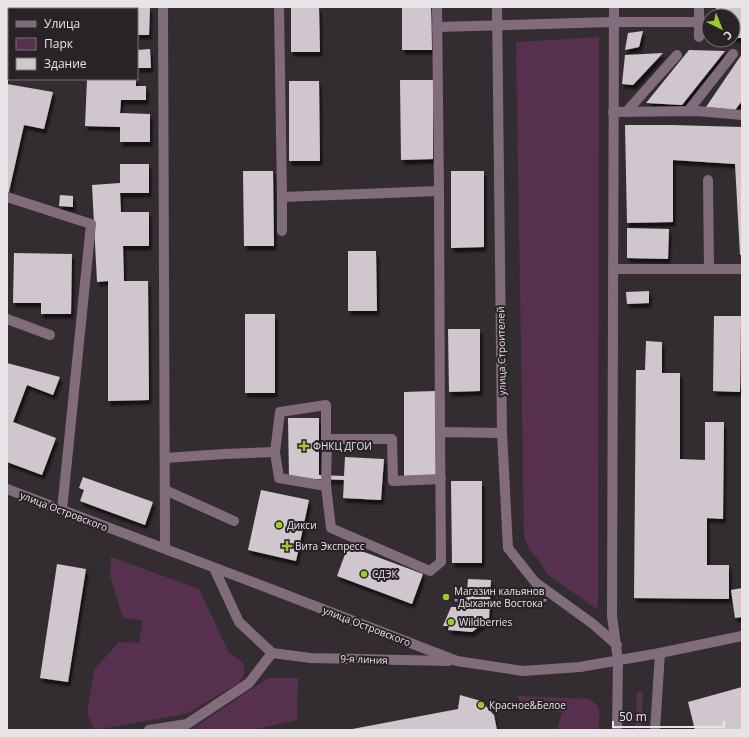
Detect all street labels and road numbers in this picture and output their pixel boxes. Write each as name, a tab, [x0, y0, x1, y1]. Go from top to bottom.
street label: улица Строителей	[493, 306, 509, 396]
street label: улица Островского	[18, 488, 110, 534]
street label: улица Островского	[321, 603, 413, 649]
street label: 9-я линия	[340, 651, 388, 667]

